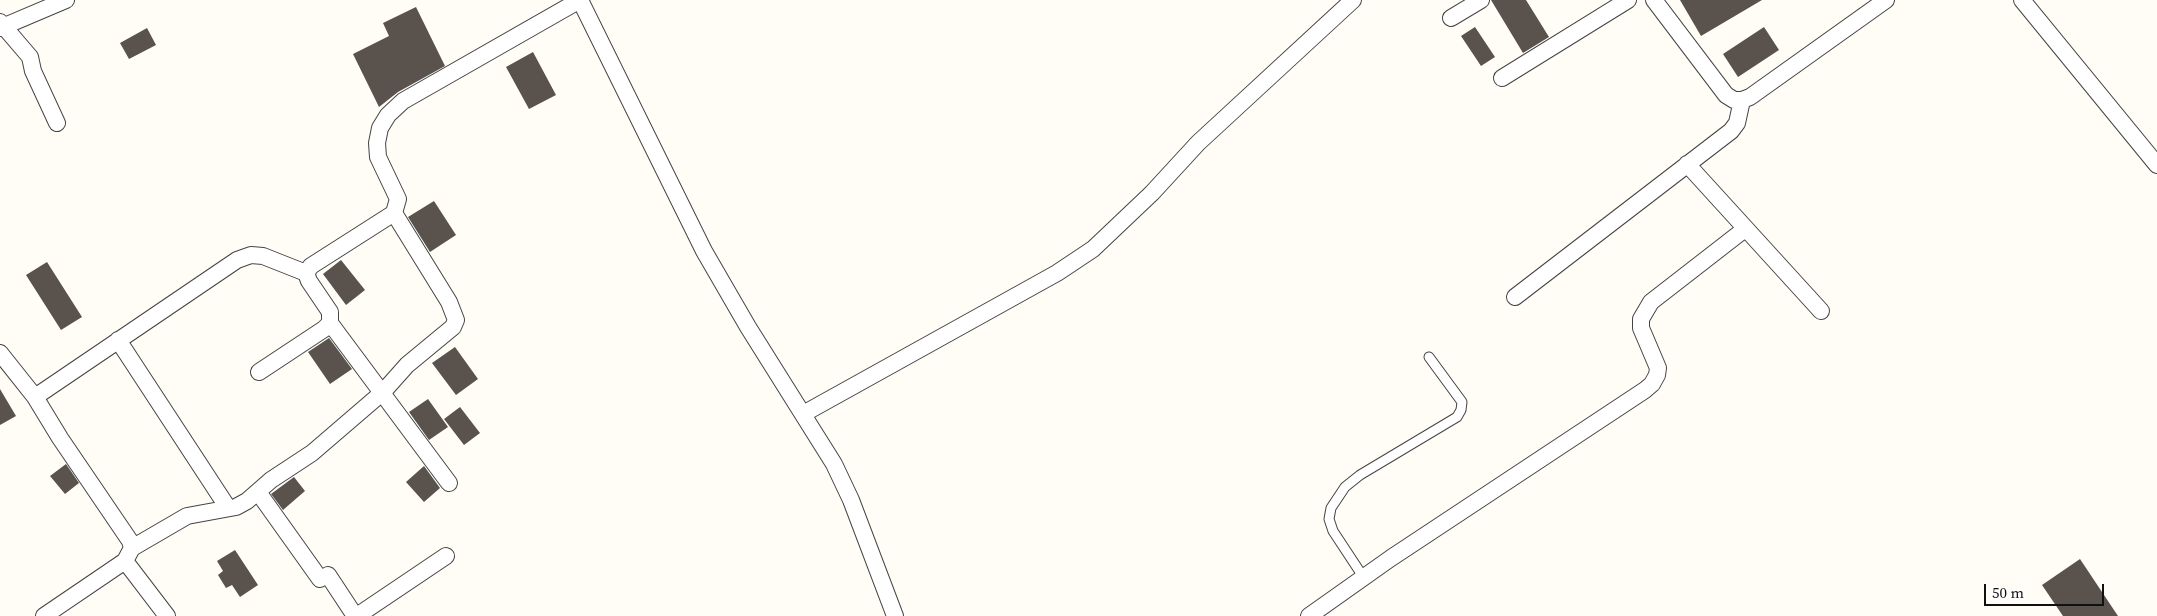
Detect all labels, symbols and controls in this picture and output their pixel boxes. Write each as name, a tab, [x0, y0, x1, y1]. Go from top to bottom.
scale bar	[1987, 574, 2107, 606]
text: 50 m	[1992, 582, 2024, 603]

